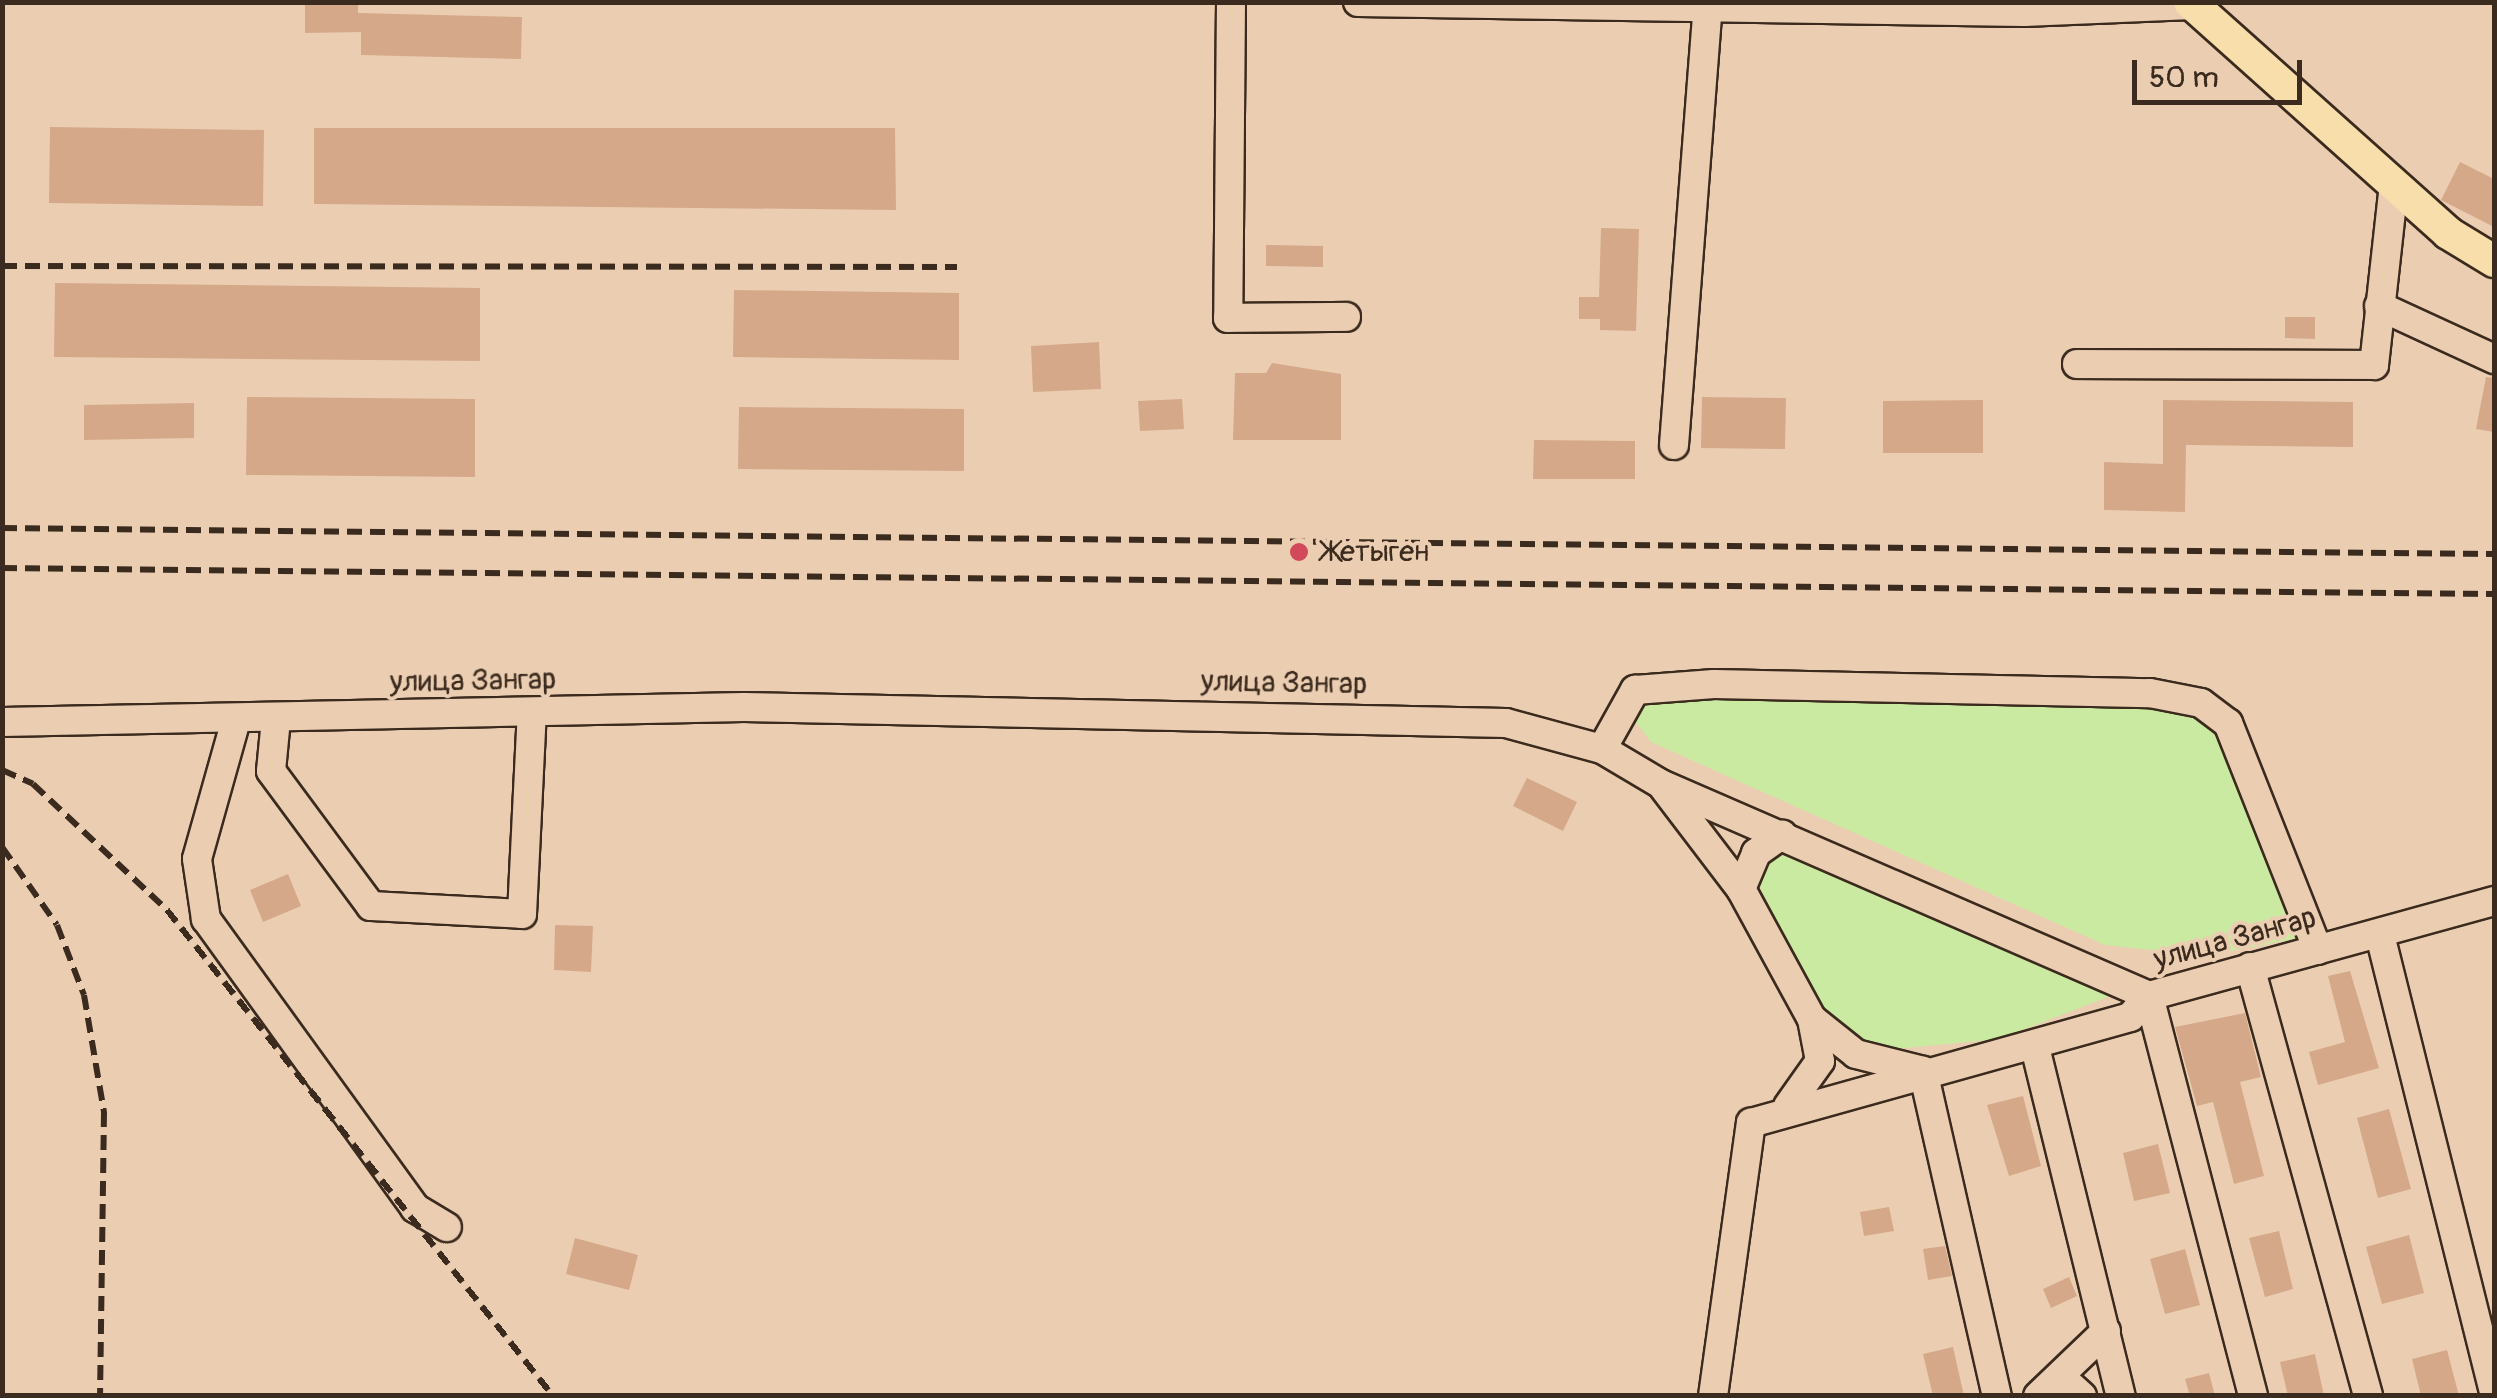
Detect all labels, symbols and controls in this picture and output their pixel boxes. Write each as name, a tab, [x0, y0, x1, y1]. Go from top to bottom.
scale bar	[2137, 40, 2307, 102]
text: 50 m	[2149, 59, 2219, 96]
place label: Жетыген	[1322, 534, 1429, 570]
marker: Жетыген	[1286, 539, 1312, 565]
street label: улица Зангар	[389, 662, 557, 700]
street label: улица Зангар	[1200, 664, 1368, 702]
street label: улица Зангар	[2150, 900, 2320, 978]

